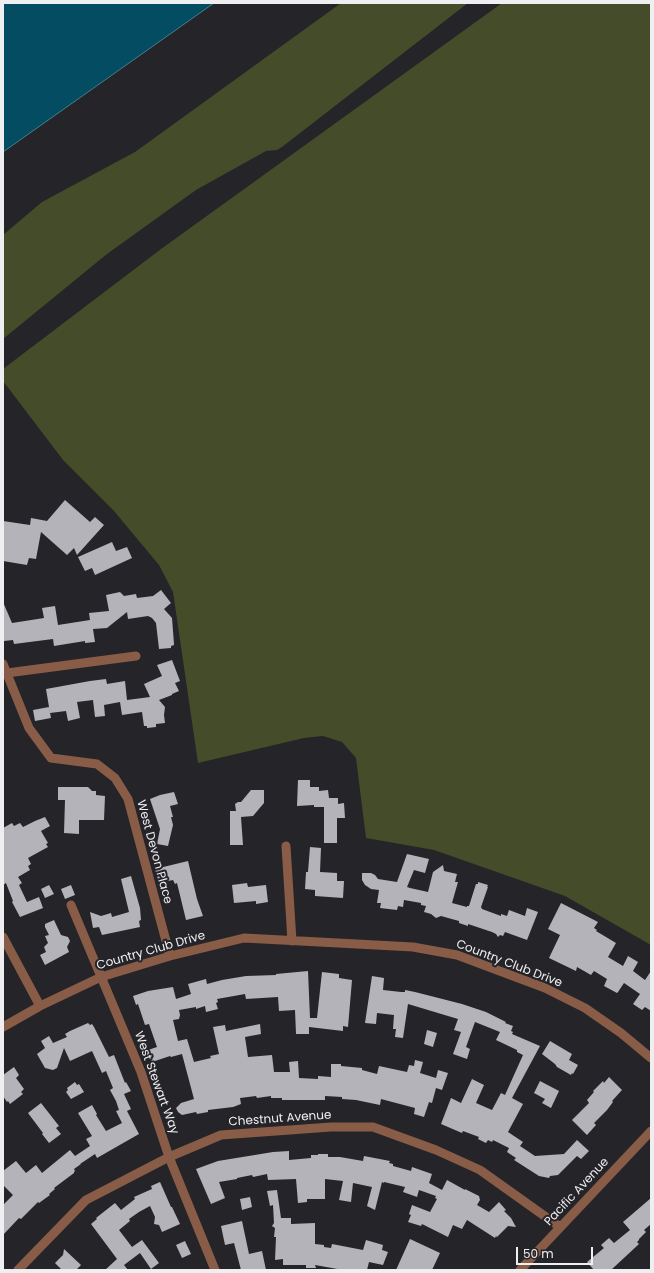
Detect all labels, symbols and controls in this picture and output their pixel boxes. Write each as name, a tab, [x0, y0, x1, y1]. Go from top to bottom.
street label: West Devon Place	[133, 798, 175, 906]
street label: Country Club Drive	[95, 929, 207, 973]
street label: Country Club Drive	[454, 937, 564, 991]
street label: West Stewart Way	[131, 1030, 181, 1136]
street label: Chestnut Avenue	[228, 1108, 332, 1130]
street label: Pacific Avenue	[542, 1155, 612, 1229]
scale bar	[518, 1239, 595, 1265]
text: 50 m	[523, 1245, 554, 1262]

